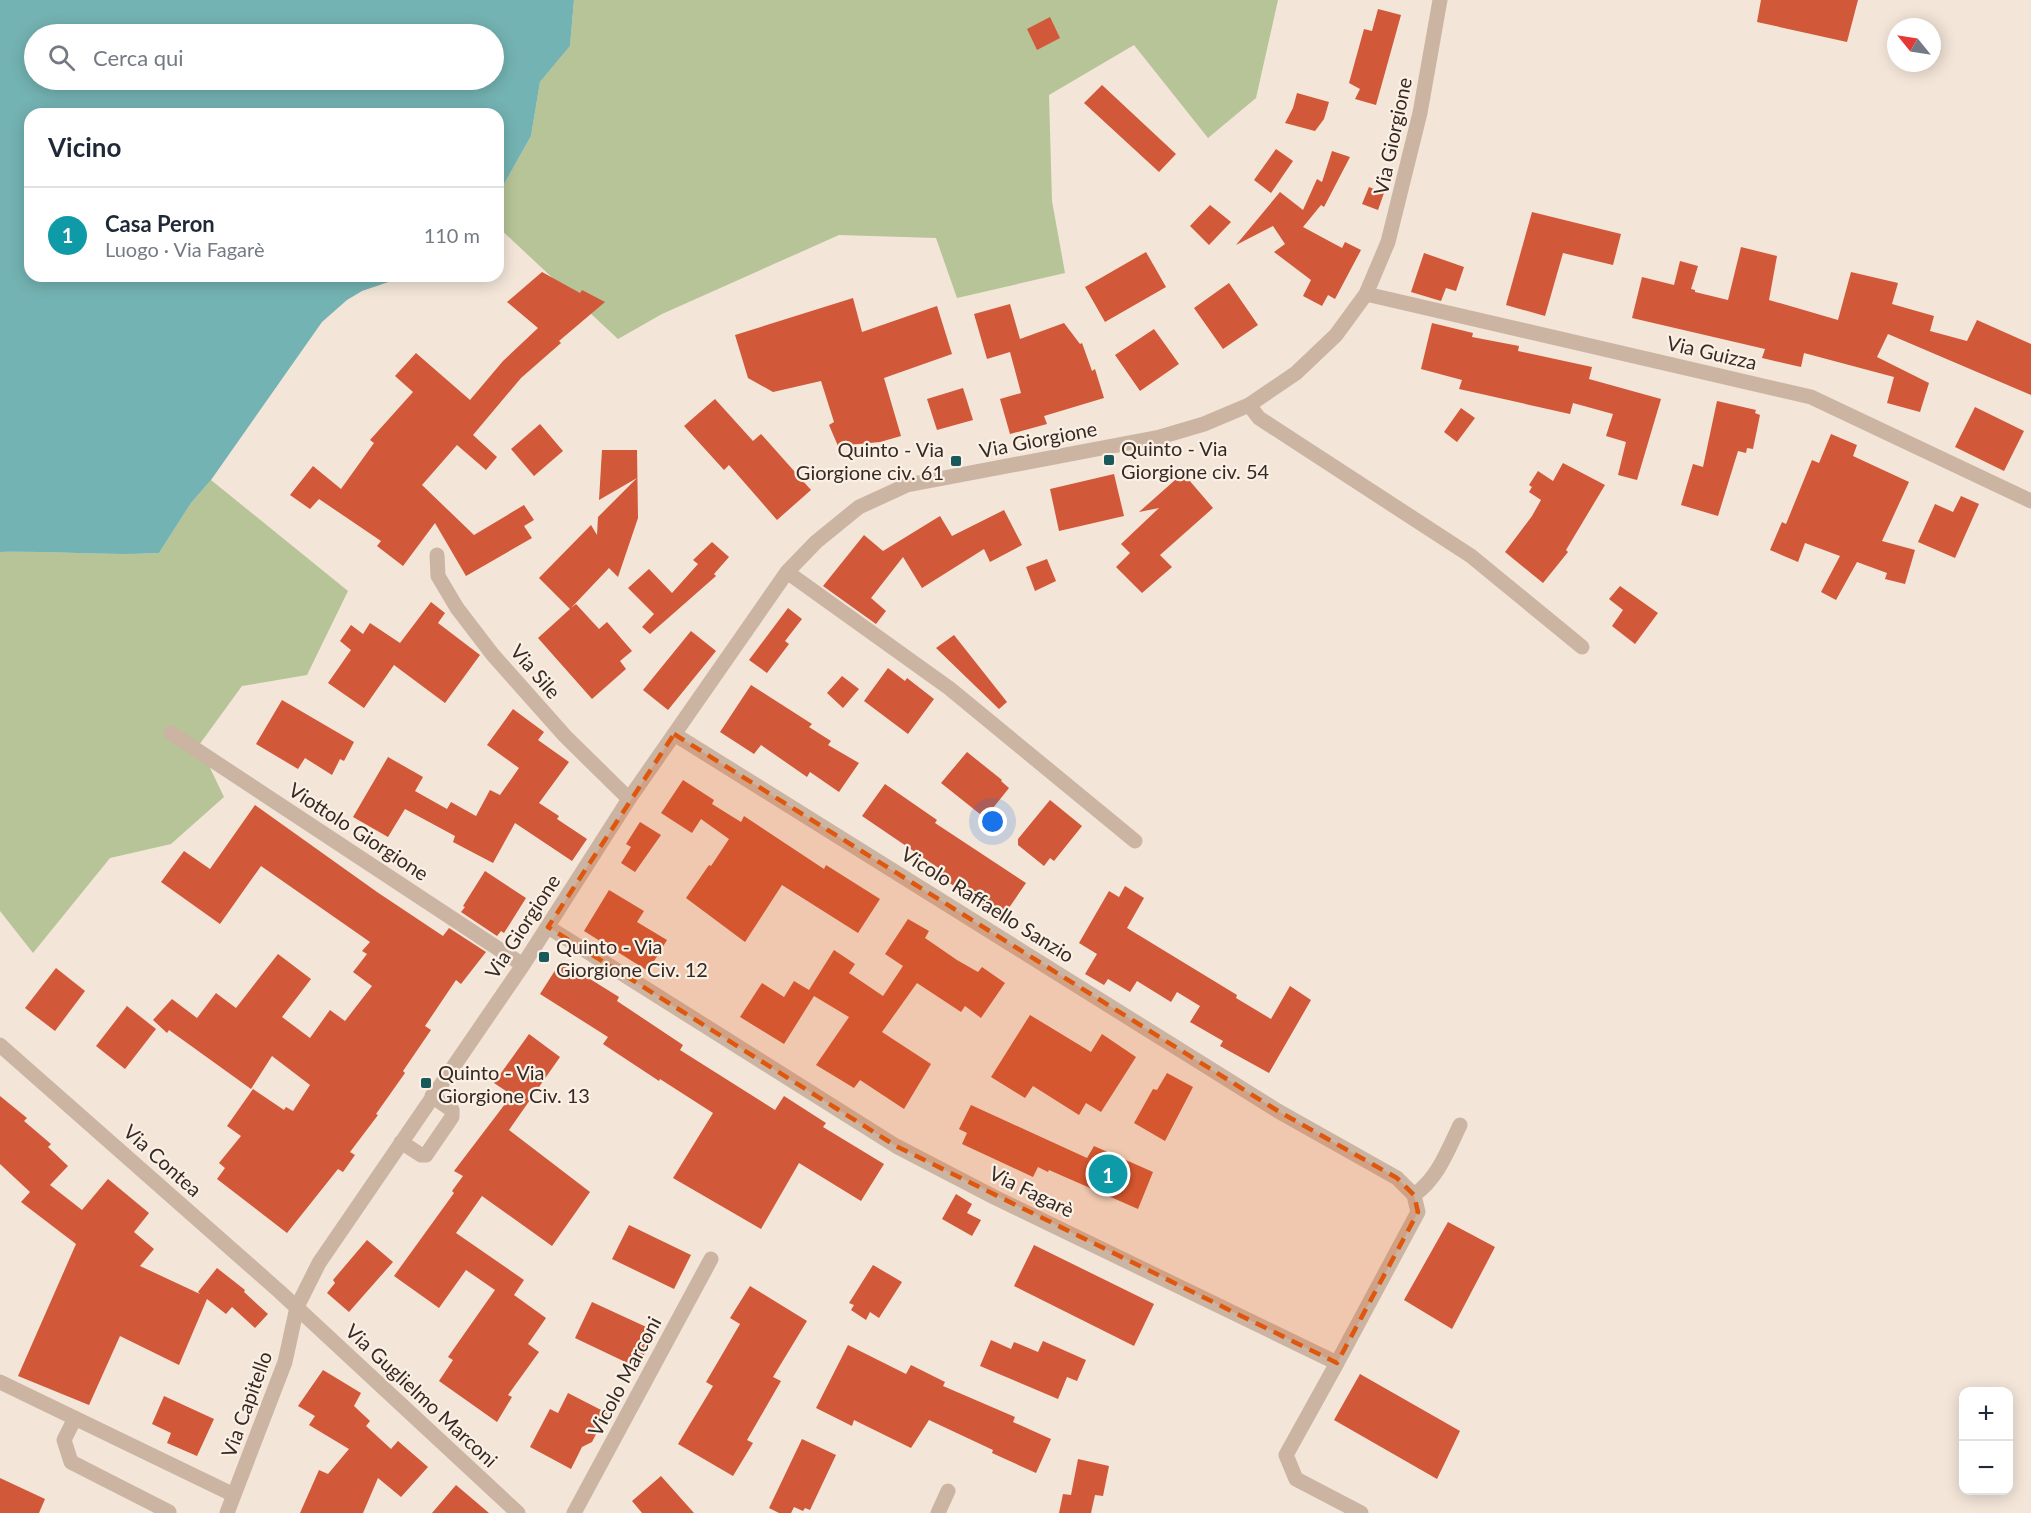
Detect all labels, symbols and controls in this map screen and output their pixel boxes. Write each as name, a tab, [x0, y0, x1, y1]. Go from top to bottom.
north arrow	[1887, 18, 1941, 72]
search box	[24, 24, 504, 90]
icon: search	[45, 41, 78, 74]
text: Cerca qui	[93, 44, 184, 71]
street label: Via Giorgione	[1368, 75, 1416, 197]
text: Vicino	[48, 131, 121, 163]
text: Casa Peron	[105, 210, 215, 237]
text: 1	[62, 223, 73, 247]
text: 110 m	[424, 223, 480, 247]
text: Luogo · Via Fagarè	[105, 237, 264, 261]
street label: Via Guizza	[1665, 330, 1759, 374]
street label: Via Giorgione	[977, 416, 1099, 462]
place label: Quinto - Via Giorgione civ. 54	[1121, 436, 1270, 483]
place label: Quinto - Via Giorgione civ. 61	[796, 437, 944, 484]
marker: Quinto - Via Giorgione civ. 54	[1102, 453, 1116, 467]
marker: Quinto - Via Giorgione civ. 61	[949, 454, 963, 468]
street label: Via Sile	[506, 639, 566, 703]
street label: Viottolo Giorgione	[285, 777, 433, 885]
your location	[978, 807, 1007, 836]
street label: Vicolo Raffaello Sanzio	[897, 841, 1079, 967]
street label: Via Giorgione	[479, 869, 565, 983]
place label: Quinto - Via Giorgione Civ. 12	[556, 934, 708, 981]
marker: Quinto - Via Giorgione Civ. 12	[537, 950, 551, 964]
place label: Quinto - Via Giorgione Civ. 13	[438, 1060, 590, 1107]
marker: Quinto - Via Giorgione Civ. 13	[419, 1076, 433, 1090]
street label: Via Contea	[119, 1119, 207, 1201]
pin: 1	[1088, 1152, 1128, 1196]
street label: Via Fagarè	[986, 1160, 1078, 1222]
street label: Vicolo Marconi	[582, 1312, 666, 1440]
street label: Via Guglielmo Marconi	[341, 1318, 503, 1472]
street label: Via Capitello	[216, 1348, 276, 1460]
map controls	[1959, 1387, 2013, 1495]
button: +	[1959, 1387, 2013, 1441]
button: −	[1959, 1441, 2013, 1495]

